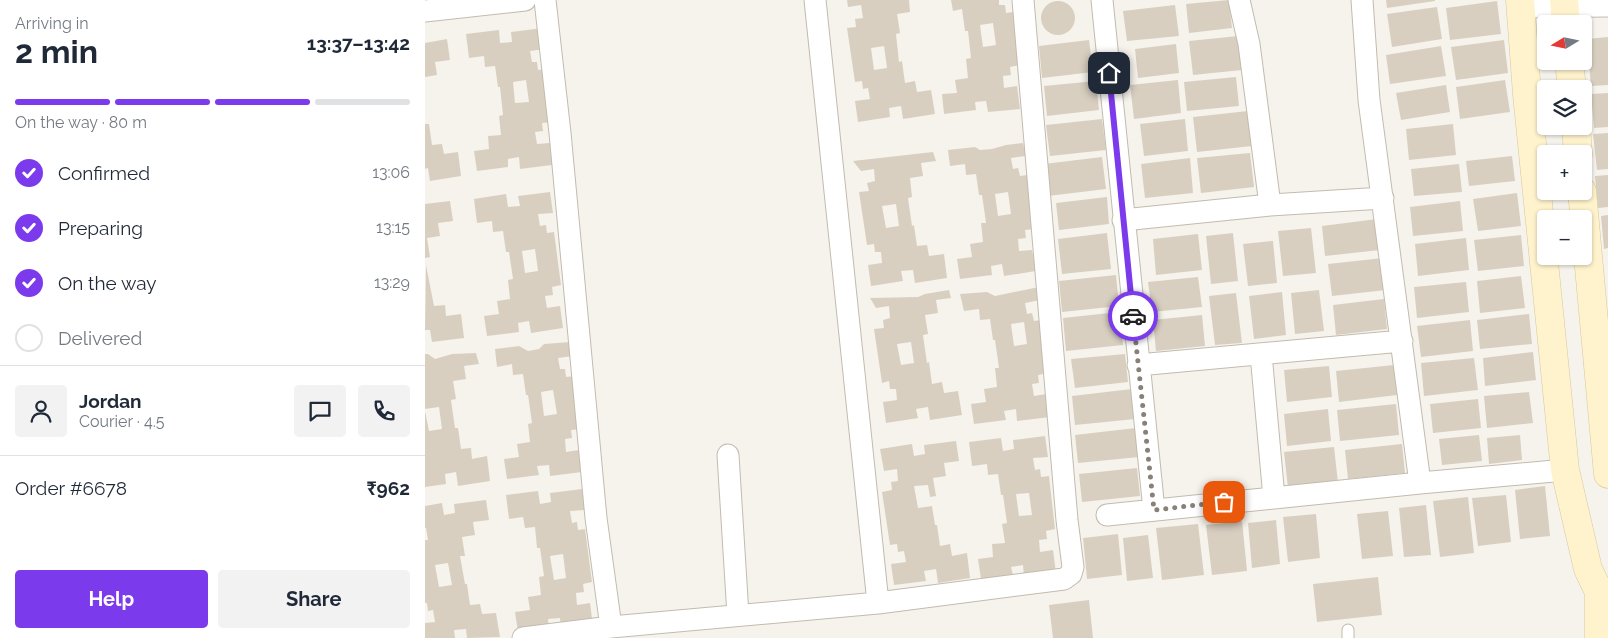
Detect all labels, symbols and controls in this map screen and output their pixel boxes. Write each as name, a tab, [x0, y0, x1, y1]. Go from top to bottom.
text: Arriving in	[15, 14, 89, 33]
north arrow	[1537, 15, 1593, 70]
map controls	[1537, 15, 1592, 265]
text: 13:37–13:42	[307, 32, 410, 54]
text: 2 min	[15, 33, 98, 70]
pin	[1088, 52, 1130, 94]
icon: home	[1095, 59, 1123, 87]
button: layers	[1537, 80, 1592, 135]
text: On the way · 80 m	[15, 113, 147, 132]
button: +	[1537, 145, 1592, 200]
icon: check	[15, 159, 43, 187]
text: Confirmed	[58, 162, 150, 184]
text: 13:06	[372, 163, 410, 182]
button: −	[1537, 210, 1592, 265]
icon: check	[15, 214, 43, 242]
text: Preparing	[58, 217, 143, 239]
text: 13:15	[376, 218, 410, 237]
icon: check	[15, 269, 43, 297]
text: On the way	[58, 272, 157, 294]
text: 13:29	[374, 273, 410, 292]
courier	[1108, 291, 1158, 341]
icon: car	[1119, 302, 1147, 330]
text: Delivered	[58, 327, 142, 349]
button: person	[15, 385, 67, 437]
button: chat	[294, 385, 346, 437]
button: phone	[358, 385, 410, 437]
text: Jordan	[79, 390, 142, 412]
text: Courier · 4.5	[79, 412, 164, 431]
text: Order #6678	[15, 477, 127, 499]
text: ₹962	[366, 477, 410, 499]
pin	[1203, 481, 1245, 523]
icon: bag	[1210, 488, 1238, 516]
button: Help	[15, 570, 208, 628]
button: Share	[218, 570, 410, 628]

